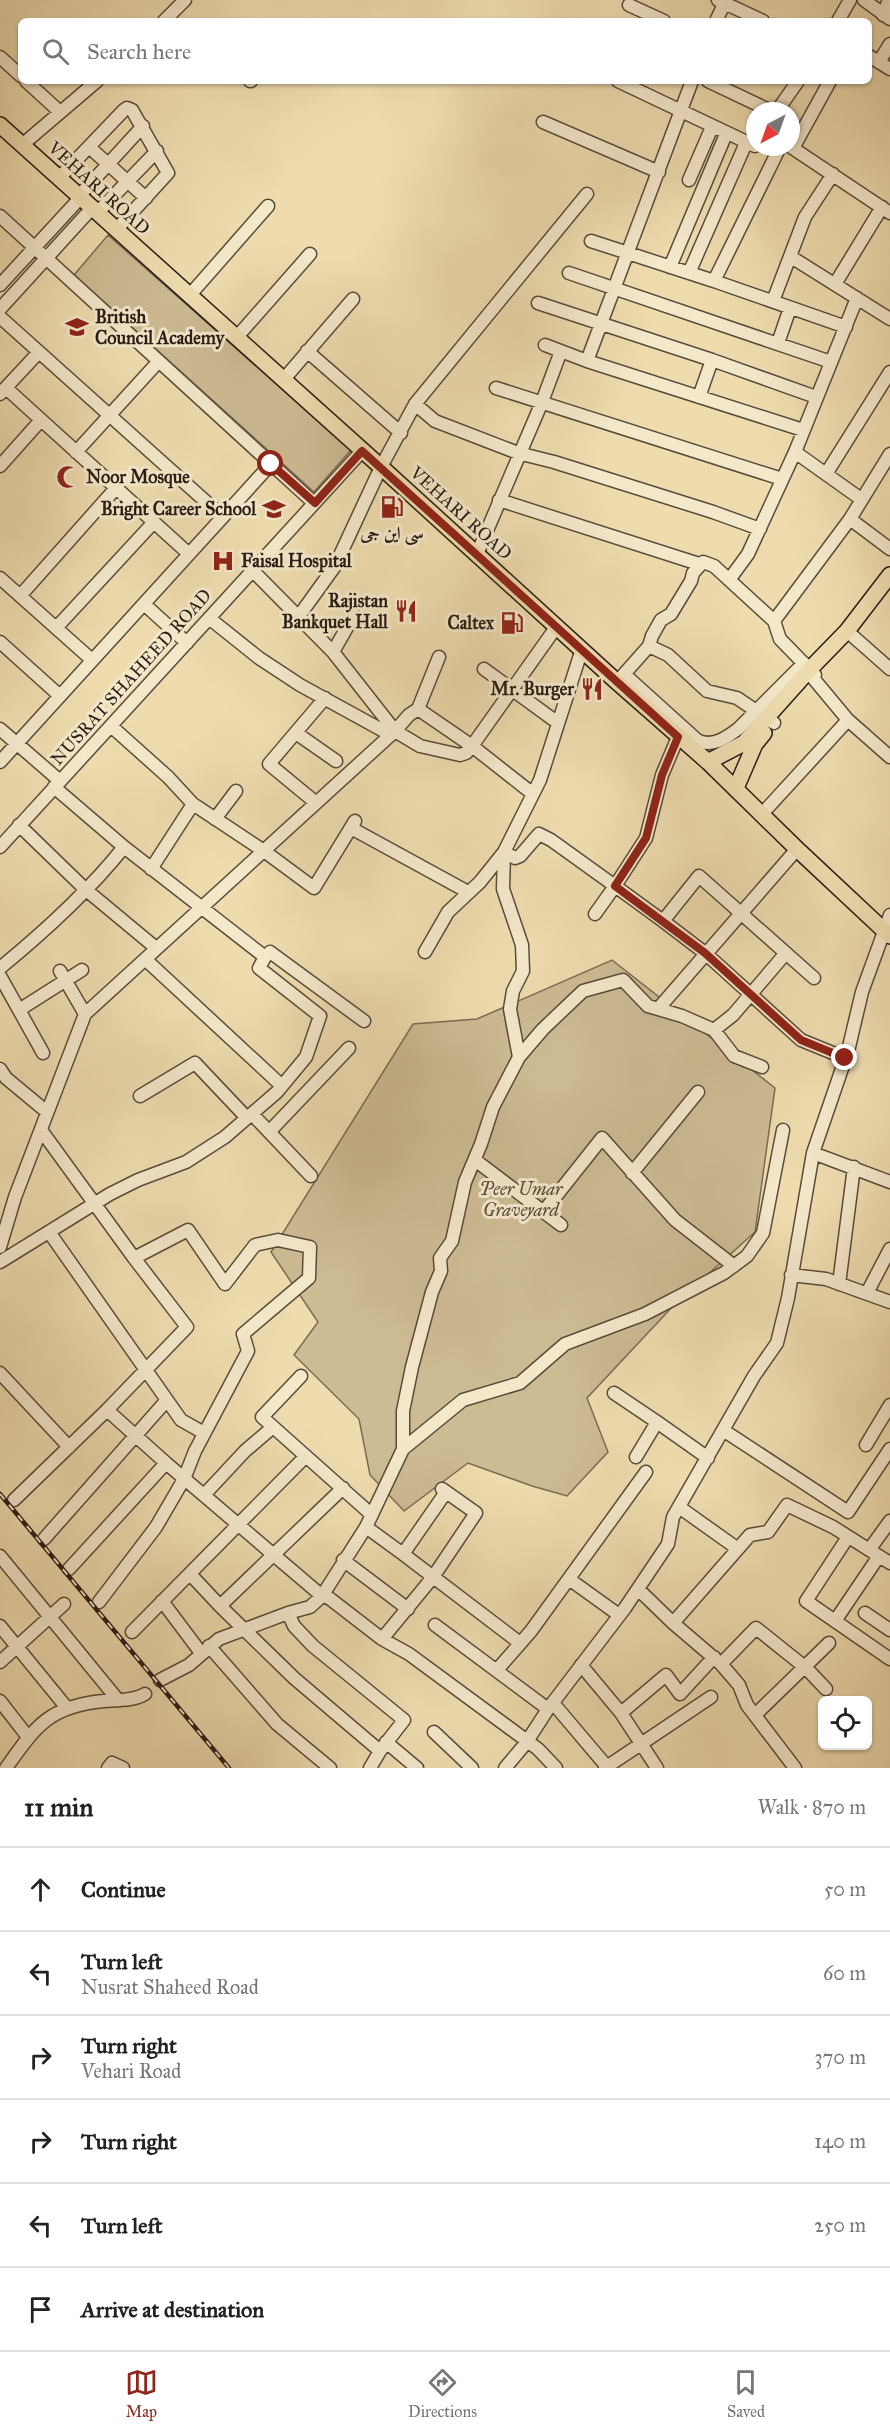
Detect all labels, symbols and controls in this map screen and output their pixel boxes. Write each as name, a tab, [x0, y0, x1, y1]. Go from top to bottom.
search box	[18, 18, 872, 84]
icon: search	[39, 35, 72, 68]
text: Search here	[87, 38, 191, 65]
north arrow	[746, 102, 800, 156]
street label: VEHARI ROAD	[43, 136, 154, 239]
place label: British Council Academy	[95, 306, 226, 350]
school or university icon: British Council Academy	[64, 314, 90, 340]
route start	[257, 450, 283, 476]
street label: VEHARI ROAD	[405, 461, 516, 564]
mosque icon: Noor Mosque	[55, 464, 81, 490]
place label: Noor Mosque	[86, 466, 190, 489]
fuel station icon: سی این جی	[379, 494, 405, 520]
school or university icon: Bright Career School	[261, 496, 287, 522]
place label: Bright Career School	[101, 498, 257, 521]
place label: سی این جی	[359, 522, 424, 546]
hospital icon: Faisal Hospital	[210, 548, 236, 574]
place label: Faisal Hospital	[241, 550, 353, 573]
street label: NUSRAT SHAHEED ROAD	[46, 584, 216, 770]
place label: Rajistan Bankquet Hall	[282, 590, 389, 634]
restaurant icon: Rajistan Bankquet Hall	[393, 598, 419, 624]
fuel station icon: Caltex	[499, 610, 525, 636]
place label: Caltex	[448, 612, 495, 634]
restaurant icon: Mr. Burger	[579, 676, 605, 702]
place label: Mr. Burger	[491, 678, 575, 701]
route end	[831, 1044, 857, 1070]
park label: Peer Umar Graveyard	[480, 1178, 564, 1221]
map controls	[818, 1696, 872, 1750]
button: locate	[818, 1696, 872, 1750]
text: 11 min	[24, 1791, 93, 1823]
text: Walk · 870 m	[758, 1795, 866, 1819]
icon: ahead	[24, 1873, 57, 1906]
text: Continue	[81, 1876, 166, 1903]
text: 50 m	[824, 1877, 866, 1901]
text: Turn left	[81, 1948, 163, 1975]
icon: left	[24, 1957, 57, 1990]
text: 60 m	[823, 1961, 866, 1985]
text: Nusrat Shaheed Road	[81, 1975, 259, 1999]
text: Turn right	[81, 2032, 177, 2059]
icon: right	[24, 2041, 57, 2074]
text: 370 m	[815, 2045, 866, 2069]
text: Vehari Road	[81, 2059, 181, 2083]
icon: right	[24, 2125, 57, 2158]
text: Turn right	[81, 2128, 177, 2155]
text: 140 m	[814, 2129, 866, 2153]
icon: left	[24, 2209, 57, 2242]
text: Turn left	[81, 2212, 163, 2239]
text: 250 m	[814, 2213, 866, 2237]
icon: arrive	[24, 2293, 57, 2326]
text: Arrive at destination	[81, 2296, 264, 2323]
tab: Map	[125, 2366, 158, 2421]
tab: Directions	[408, 2366, 477, 2421]
tab: Saved	[727, 2366, 765, 2421]

